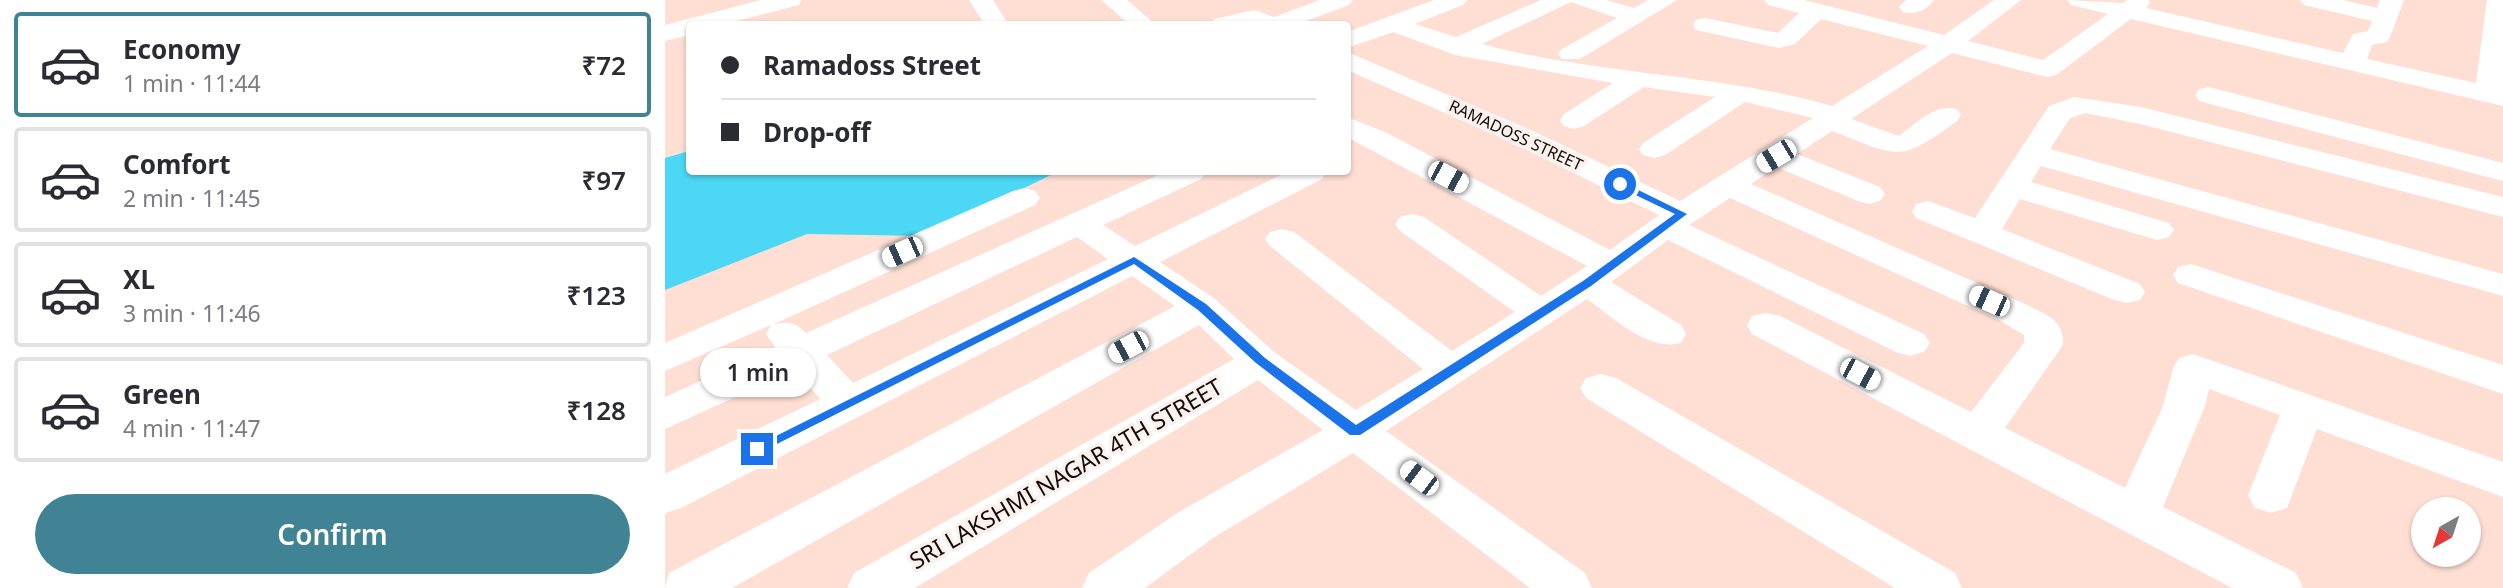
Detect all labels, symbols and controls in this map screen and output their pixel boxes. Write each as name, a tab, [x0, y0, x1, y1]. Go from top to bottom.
text: Economy	[123, 31, 241, 67]
icon: car	[39, 33, 102, 96]
text: ₹72	[581, 47, 626, 83]
text: Ramadoss Street	[763, 47, 981, 83]
text: 1 min · 11:44	[123, 67, 261, 99]
street label: RAMADOSS STREET	[1446, 94, 1587, 176]
text: Drop-off	[763, 114, 870, 150]
car	[1753, 136, 1800, 176]
text: Comfort	[123, 146, 231, 182]
icon: car	[39, 148, 102, 211]
car	[1425, 158, 1472, 196]
text: ₹97	[581, 162, 626, 198]
route start	[1604, 168, 1636, 200]
text: 2 min · 11:45	[123, 182, 261, 214]
car	[879, 234, 926, 270]
text: XL	[123, 261, 155, 297]
icon: car	[39, 263, 102, 326]
text: ₹123	[567, 277, 626, 313]
car	[1966, 283, 2013, 319]
text: 3 min · 11:46	[123, 297, 261, 329]
car	[1105, 328, 1152, 366]
callout: 1 min	[699, 348, 815, 396]
car	[1837, 355, 1884, 393]
text: 1 min	[727, 356, 789, 388]
street label: SRI LAKSHMI NAGAR 4TH STREET	[903, 370, 1228, 576]
text: Green	[123, 376, 201, 412]
icon: car	[39, 378, 102, 441]
text: ₹128	[567, 392, 626, 428]
text: 4 min · 11:47	[123, 412, 261, 444]
route end	[741, 433, 773, 465]
car	[1396, 457, 1443, 499]
button: Confirm	[35, 494, 630, 574]
north arrow	[2411, 497, 2481, 567]
map controls	[2411, 497, 2481, 567]

